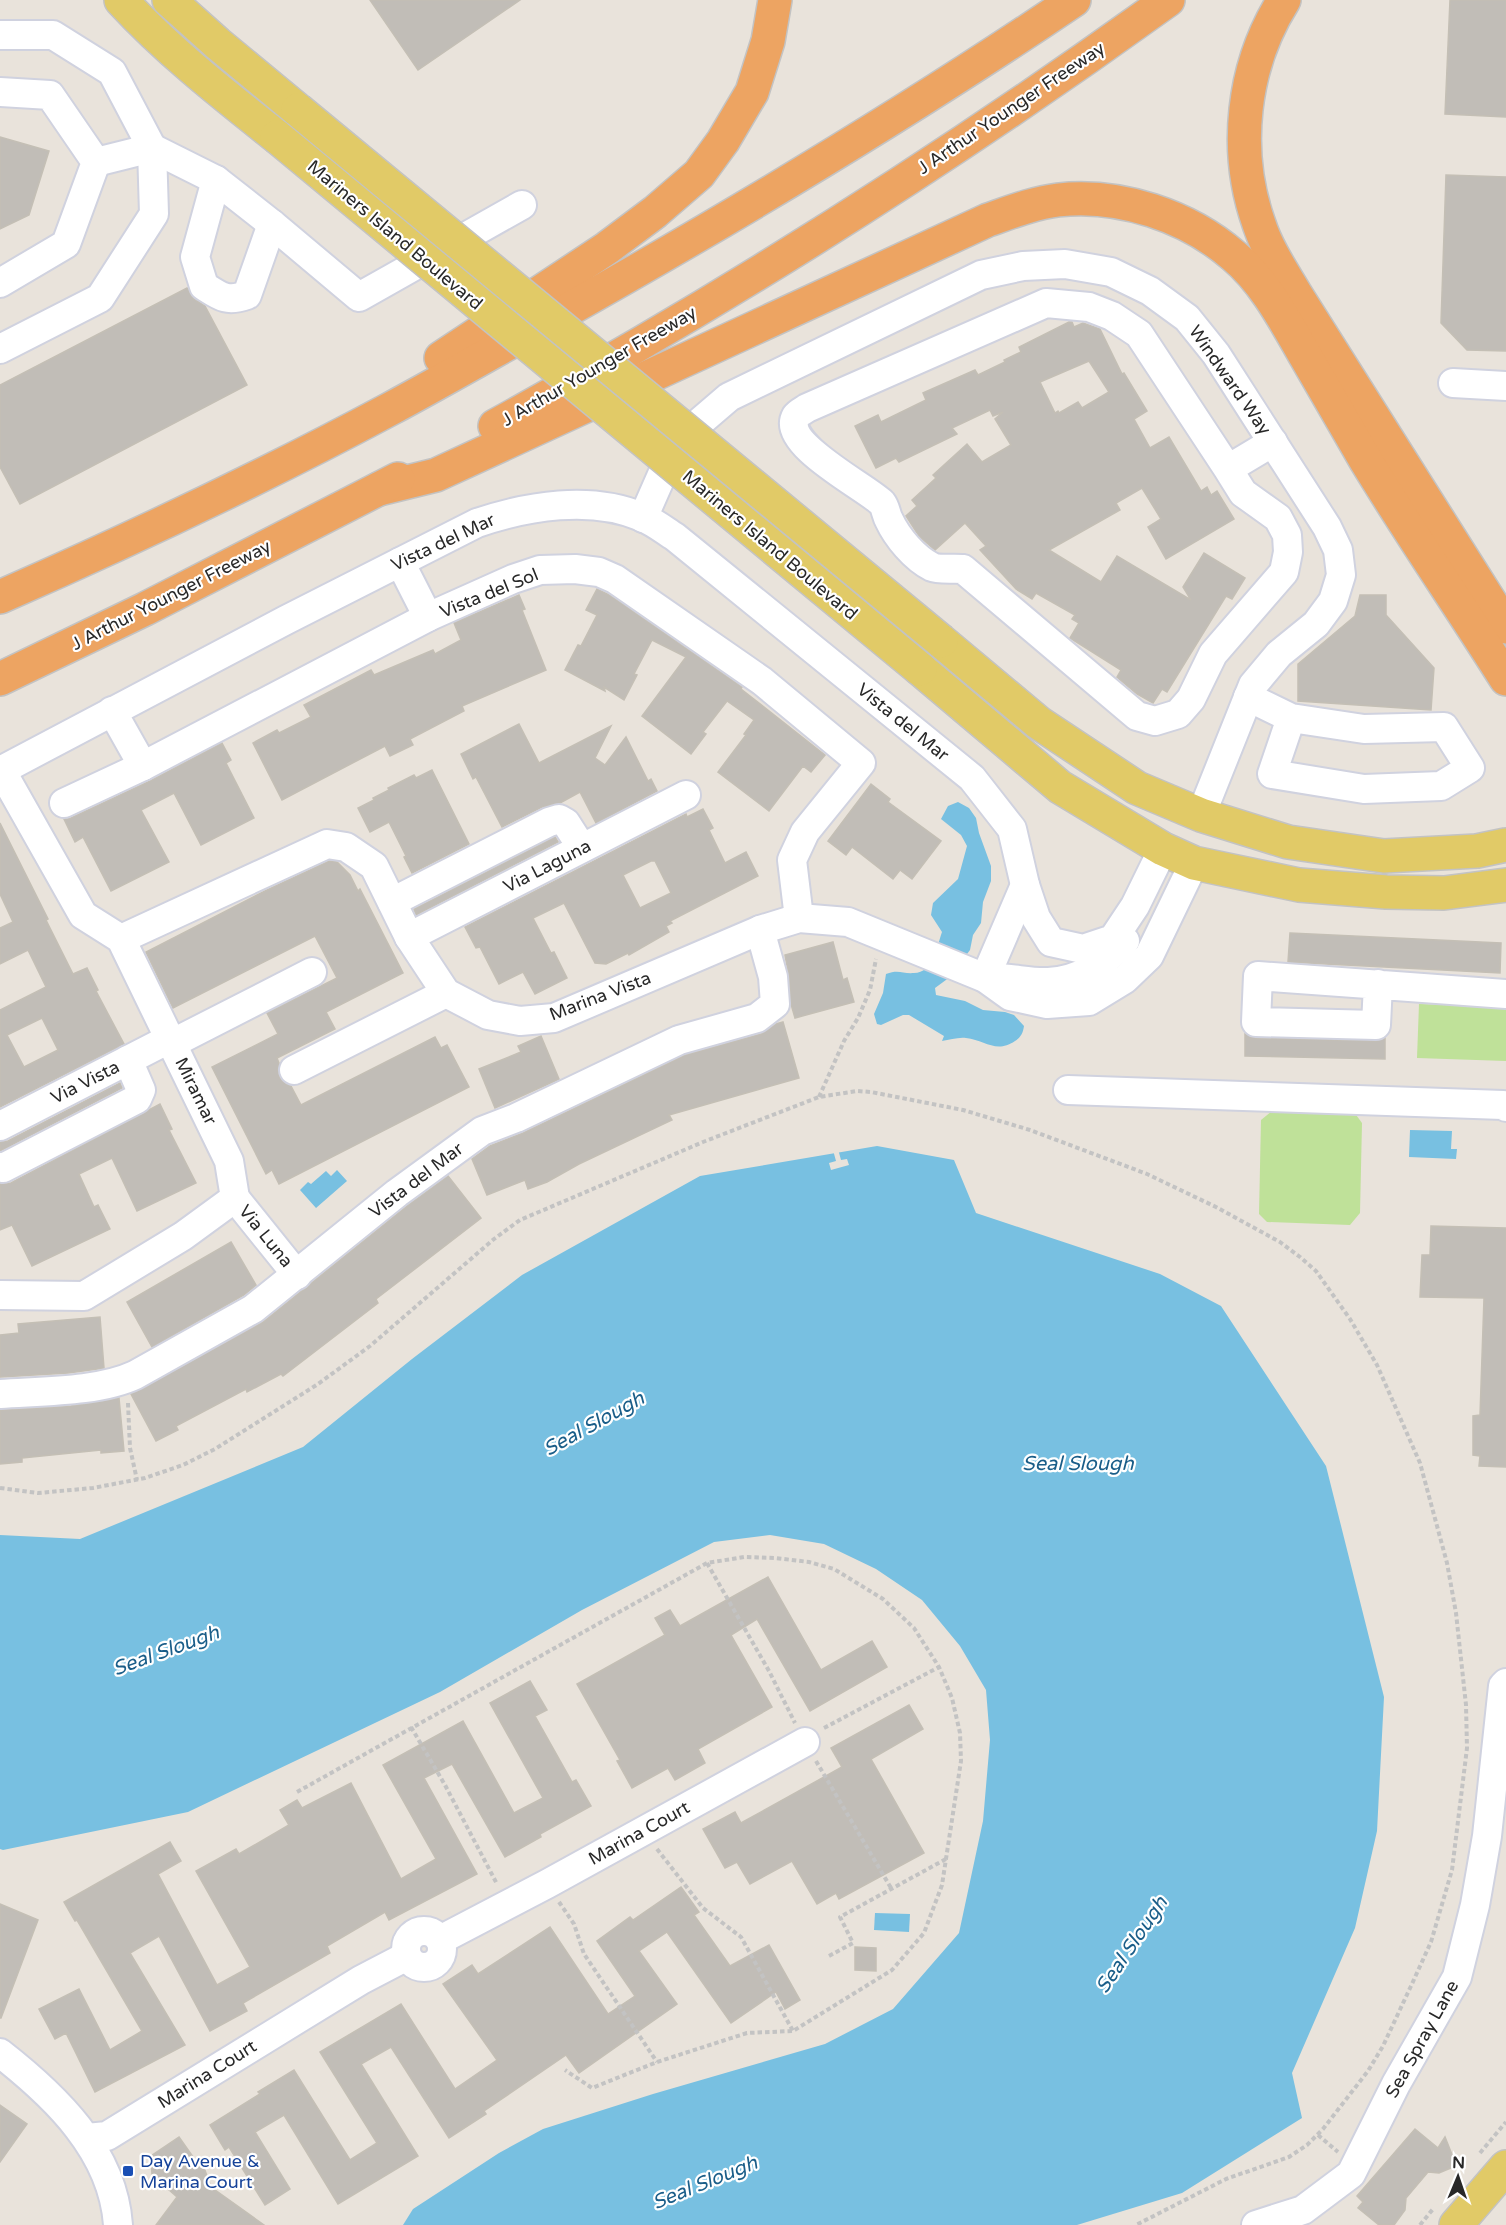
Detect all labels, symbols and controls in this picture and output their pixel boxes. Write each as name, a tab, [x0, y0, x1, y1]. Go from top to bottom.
street label: J Arthur Younger Freeway	[913, 37, 1109, 179]
street label: Mariners Island Boulevard	[303, 155, 487, 315]
street label: J Arthur Younger Freeway	[498, 301, 700, 431]
street label: Windward Way	[1184, 321, 1276, 439]
street label: Mariners Island Boulevard	[678, 465, 862, 625]
street label: Vista del Mar	[388, 508, 499, 576]
street label: J Arthur Younger Freeway	[68, 535, 275, 655]
street label: Vista del Sol	[437, 563, 541, 623]
street label: Vista del Mar	[853, 678, 954, 766]
street label: Via Laguna	[499, 835, 595, 897]
street label: Marina Vista	[546, 967, 654, 1025]
street label: Miramar	[170, 1054, 222, 1128]
street label: Via Vista	[47, 1055, 123, 1109]
street label: Vista del Mar	[365, 1137, 467, 1223]
street label: Via Luna	[234, 1200, 298, 1272]
water label: Seal Slough	[539, 1386, 649, 1461]
water label: Seal Slough	[1022, 1452, 1134, 1476]
water label: Seal Slough	[110, 1620, 223, 1681]
street label: Marina Court	[584, 1796, 694, 1870]
water label: Seal Slough	[1091, 1891, 1174, 1998]
street label: Sea Spray Lane	[1381, 1976, 1463, 2102]
street label: Marina Court	[153, 2035, 261, 2113]
north arrow	[1428, 2147, 1488, 2207]
place label: Day Avenue & Marina Court	[140, 2150, 260, 2193]
water label: Seal Slough	[649, 2151, 762, 2215]
text: N	[1452, 2153, 1465, 2173]
marker: Day Avenue & Marina Court	[121, 2164, 135, 2178]

